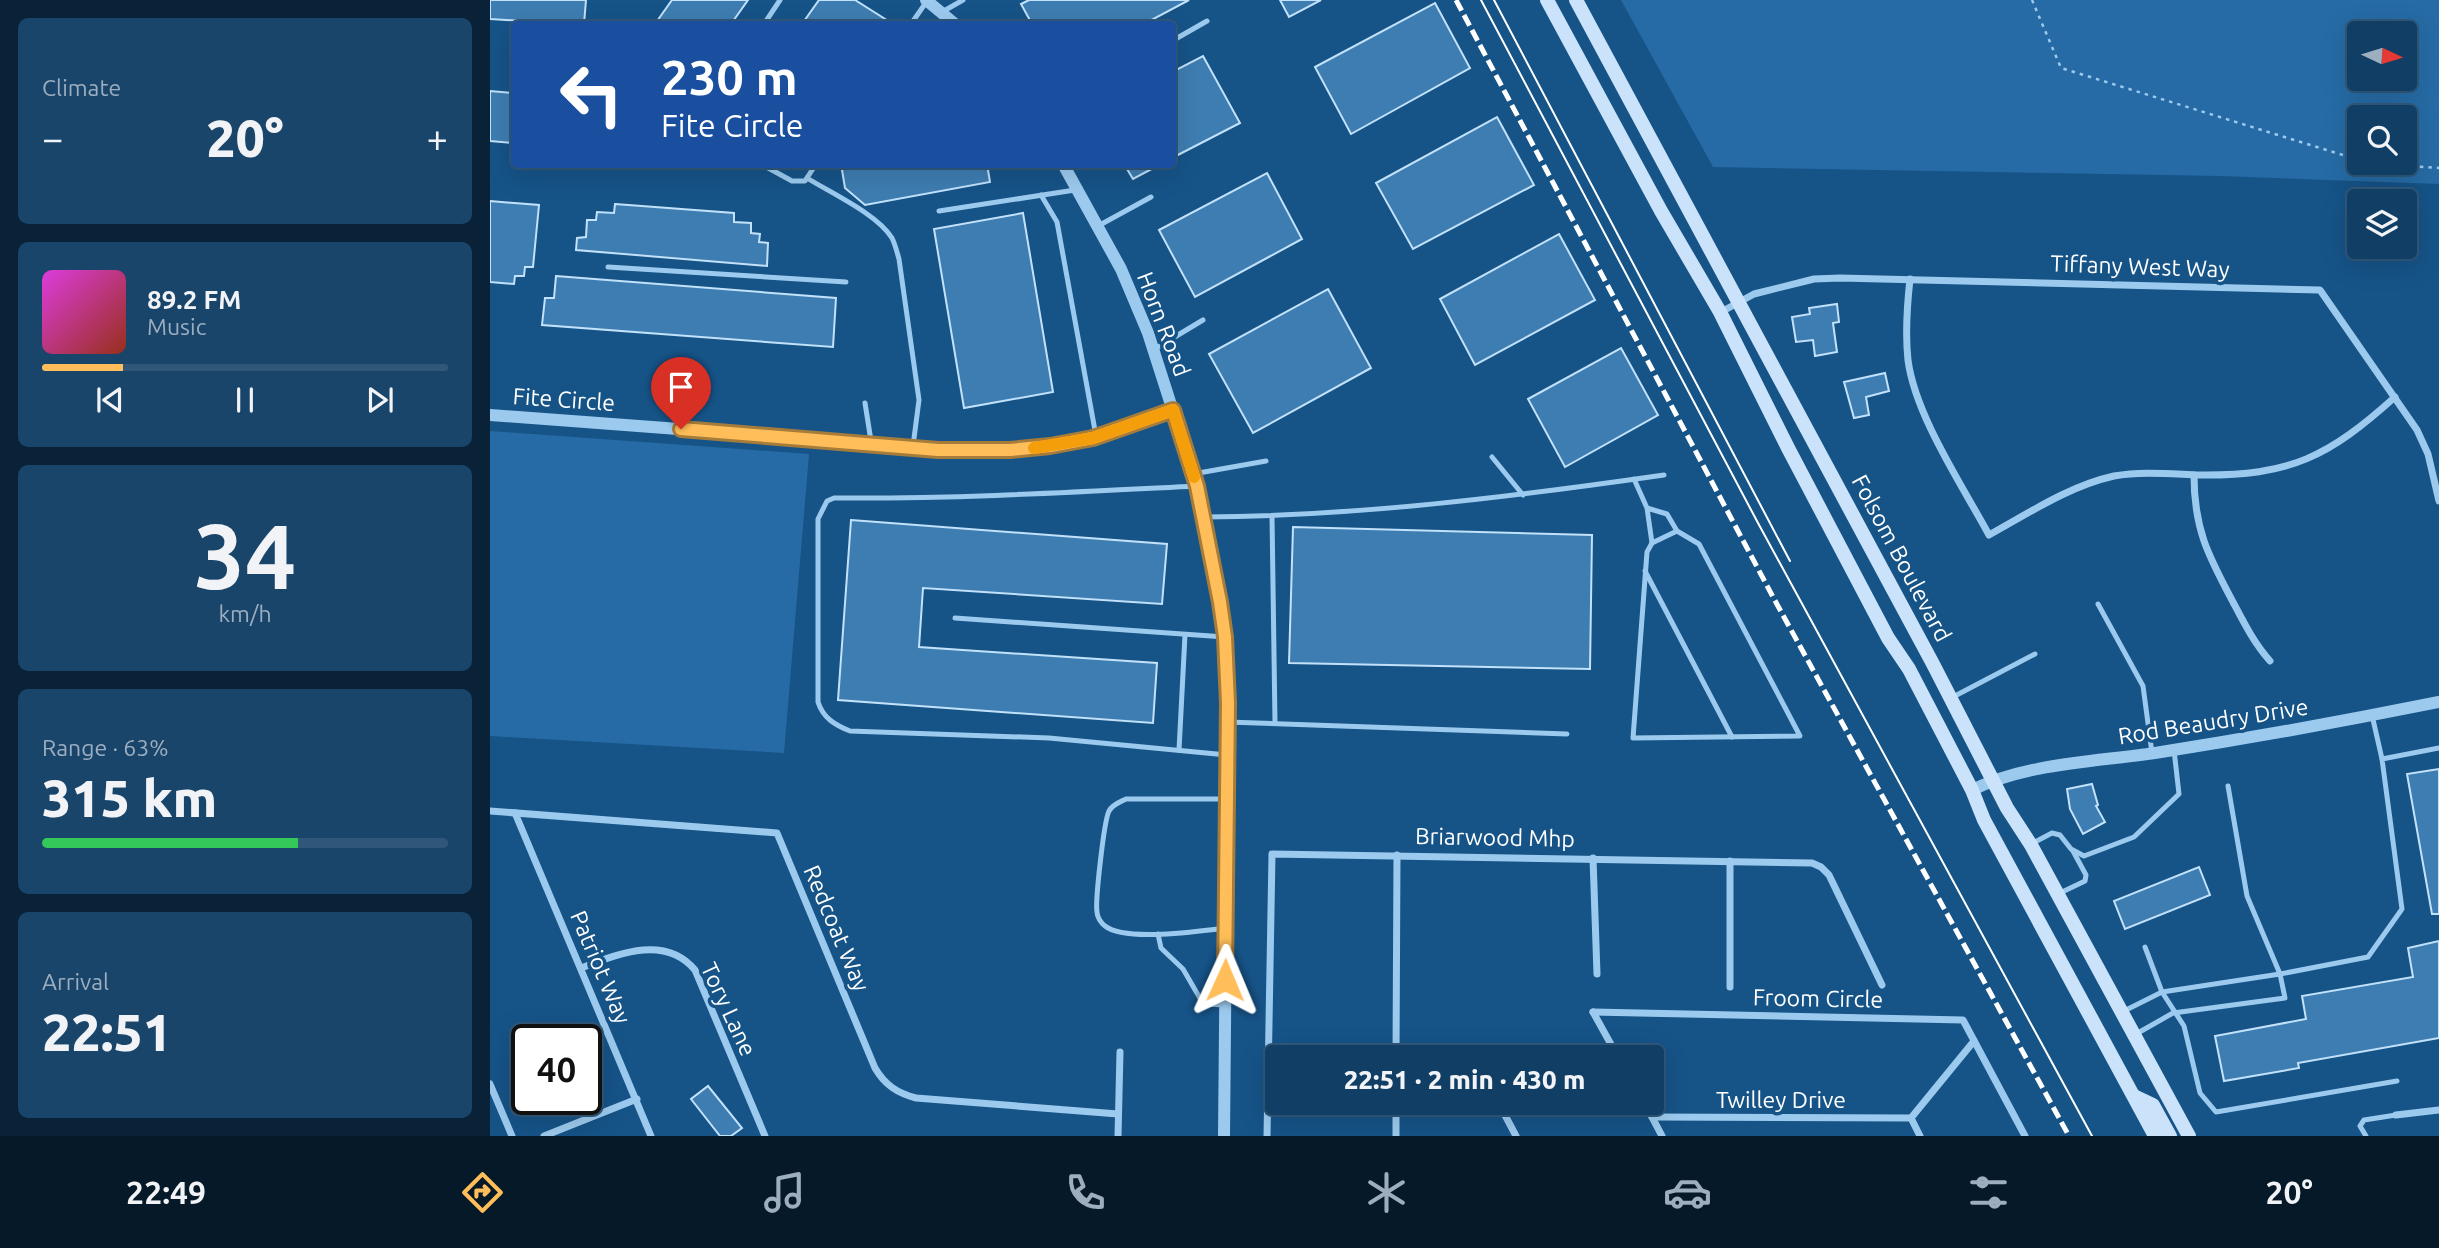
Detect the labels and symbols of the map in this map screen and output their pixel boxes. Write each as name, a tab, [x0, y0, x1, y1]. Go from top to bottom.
north arrow	[2347, 21, 2417, 91]
street label: Tiffany West Way	[2050, 250, 2230, 282]
street label: Horn Road	[1133, 268, 1195, 380]
pin	[651, 357, 711, 429]
street label: Fite Circle	[512, 383, 616, 415]
street label: Folsom Boulevard	[1847, 470, 1957, 646]
street label: Rod Beaudry Drive	[2116, 694, 2310, 748]
street label: Briarwood Mhp	[1415, 823, 1575, 851]
street label: Redcoat Way	[799, 861, 875, 995]
street label: Patriot Way	[566, 907, 636, 1027]
position arrow	[1188, 943, 1262, 1017]
street label: Tory Lane	[697, 958, 761, 1060]
street label: Froom Circle	[1753, 984, 1883, 1012]
speed limit sign: 40	[511, 1024, 602, 1115]
street label: Twilley Drive	[1716, 1087, 1846, 1112]

